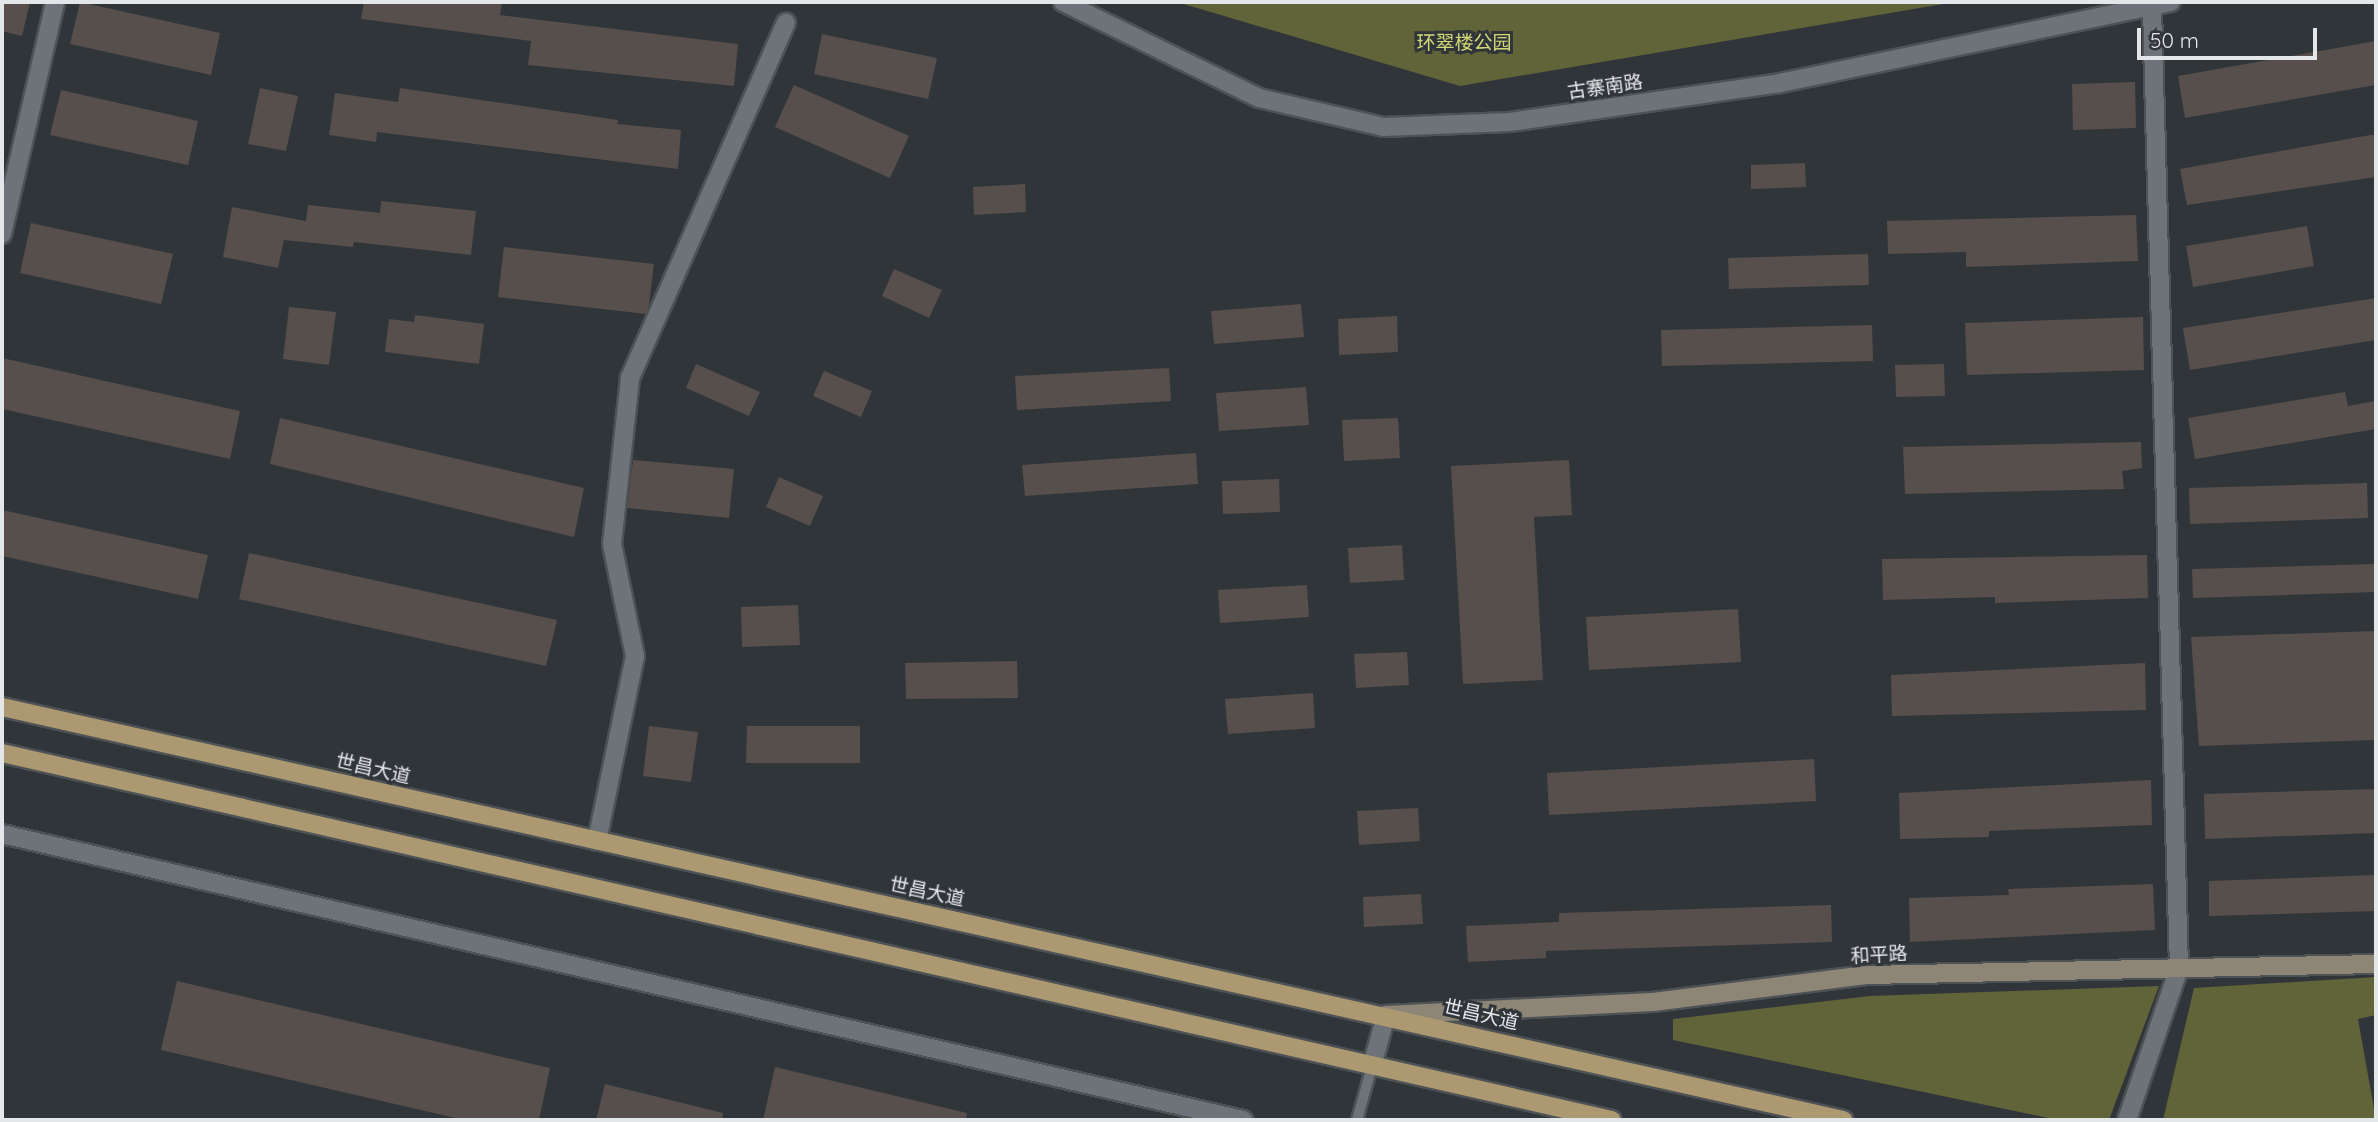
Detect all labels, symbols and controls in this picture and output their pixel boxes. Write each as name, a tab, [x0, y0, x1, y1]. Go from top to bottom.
scale bar	[2140, 14, 2320, 58]
text: 50 m	[2150, 27, 2199, 53]
park label: 环翠楼公园	[1417, 32, 1511, 54]
street label: 古寨南路	[1566, 70, 1644, 104]
street label: 世昌大道	[333, 749, 413, 789]
street label: 世昌大道	[887, 873, 967, 911]
street label: 和平路	[1850, 942, 1908, 968]
street label: 世昌大道	[1441, 995, 1521, 1035]

